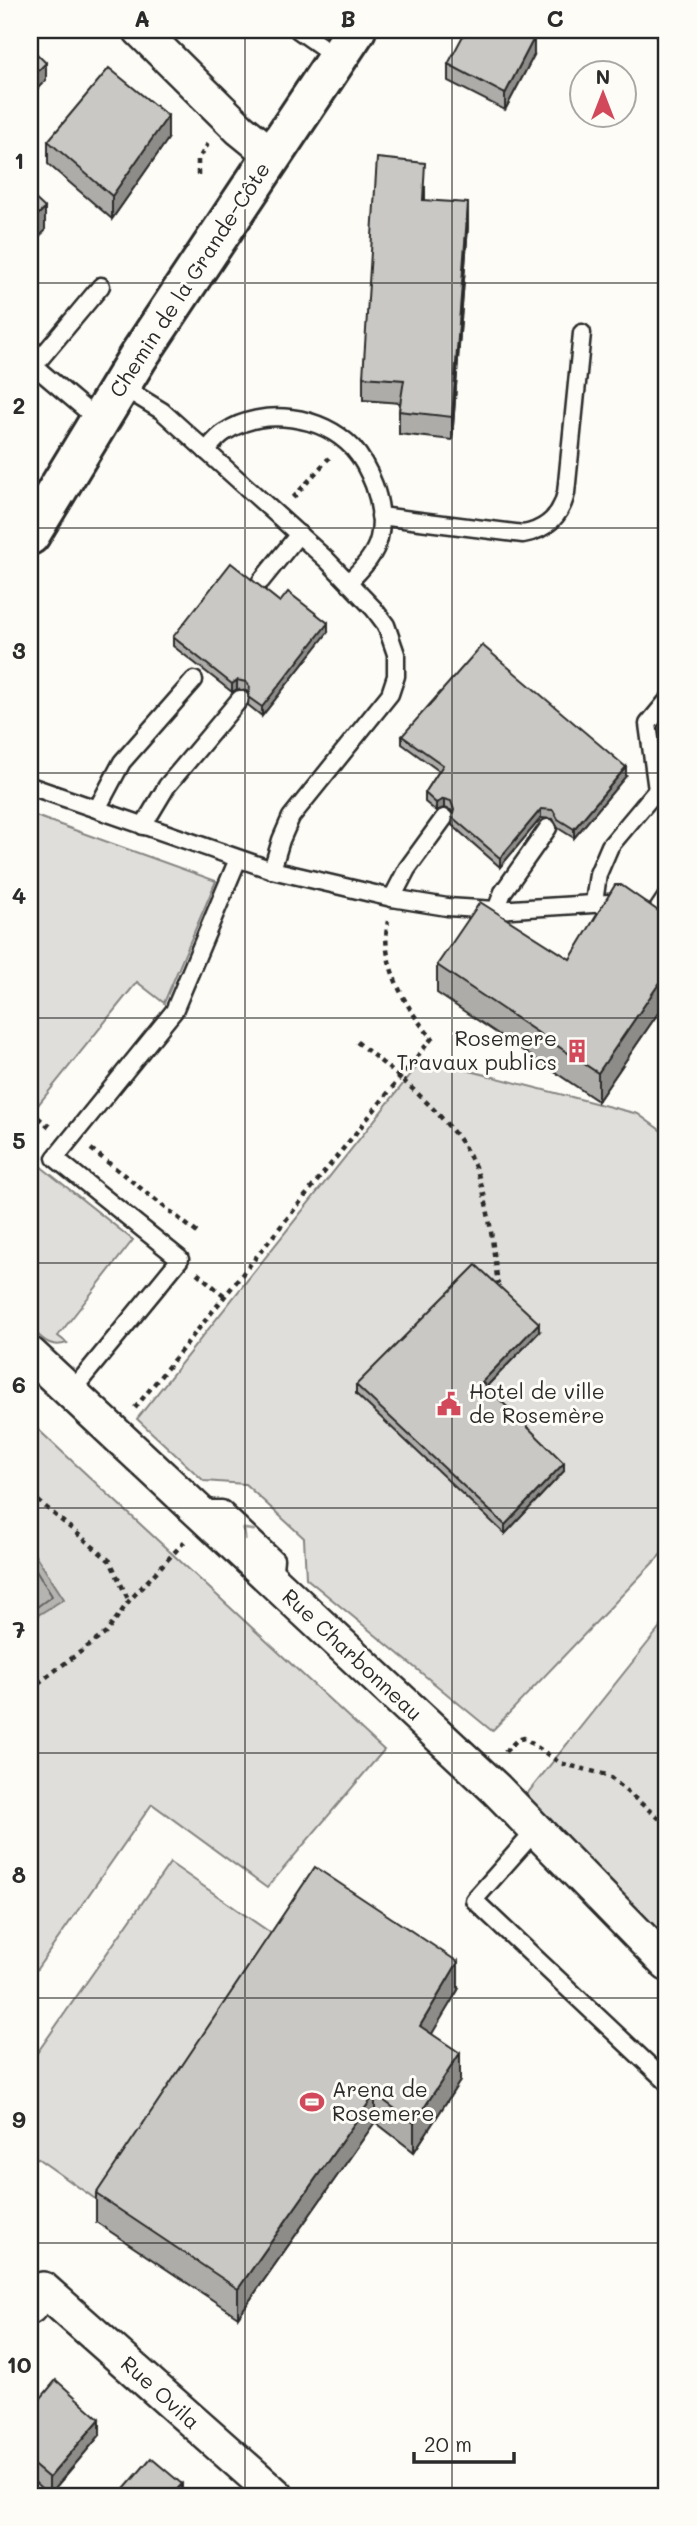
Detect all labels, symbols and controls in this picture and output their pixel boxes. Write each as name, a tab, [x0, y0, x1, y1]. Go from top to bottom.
text: A	[134, 3, 150, 33]
text: B	[340, 3, 356, 33]
text: C	[546, 3, 564, 33]
north arrow	[568, 60, 638, 130]
text: N	[596, 64, 610, 89]
text: 1	[14, 145, 24, 175]
street label: Chemin de la Grande-Côte	[102, 156, 275, 402]
text: 2	[13, 390, 25, 420]
text: 3	[12, 635, 26, 665]
text: 4	[12, 880, 26, 910]
place label: Rosemere Travaux publics	[397, 1024, 557, 1075]
building icon: Rosemere Travaux publics	[563, 1037, 591, 1065]
text: 5	[12, 1125, 26, 1155]
text: 6	[12, 1369, 26, 1399]
place label: Hotel de ville de Rosemère	[469, 1377, 605, 1428]
public building icon: Hotel de ville de Rosemère	[435, 1390, 463, 1418]
one-way arrow	[242, 1528, 255, 1540]
street label: Rue Charbonneau	[277, 1582, 429, 1726]
text: 7	[13, 1614, 26, 1644]
text: 8	[12, 1859, 26, 1889]
place label: Arena de Rosemere	[332, 2075, 434, 2126]
sports icon: Arena de Rosemere	[298, 2088, 326, 2116]
text: 9	[12, 2104, 26, 2134]
text: 10	[7, 2349, 32, 2379]
street label: Rue Ovila	[116, 2349, 206, 2434]
scale bar	[414, 2421, 513, 2465]
text: 20 m	[424, 2430, 472, 2457]

